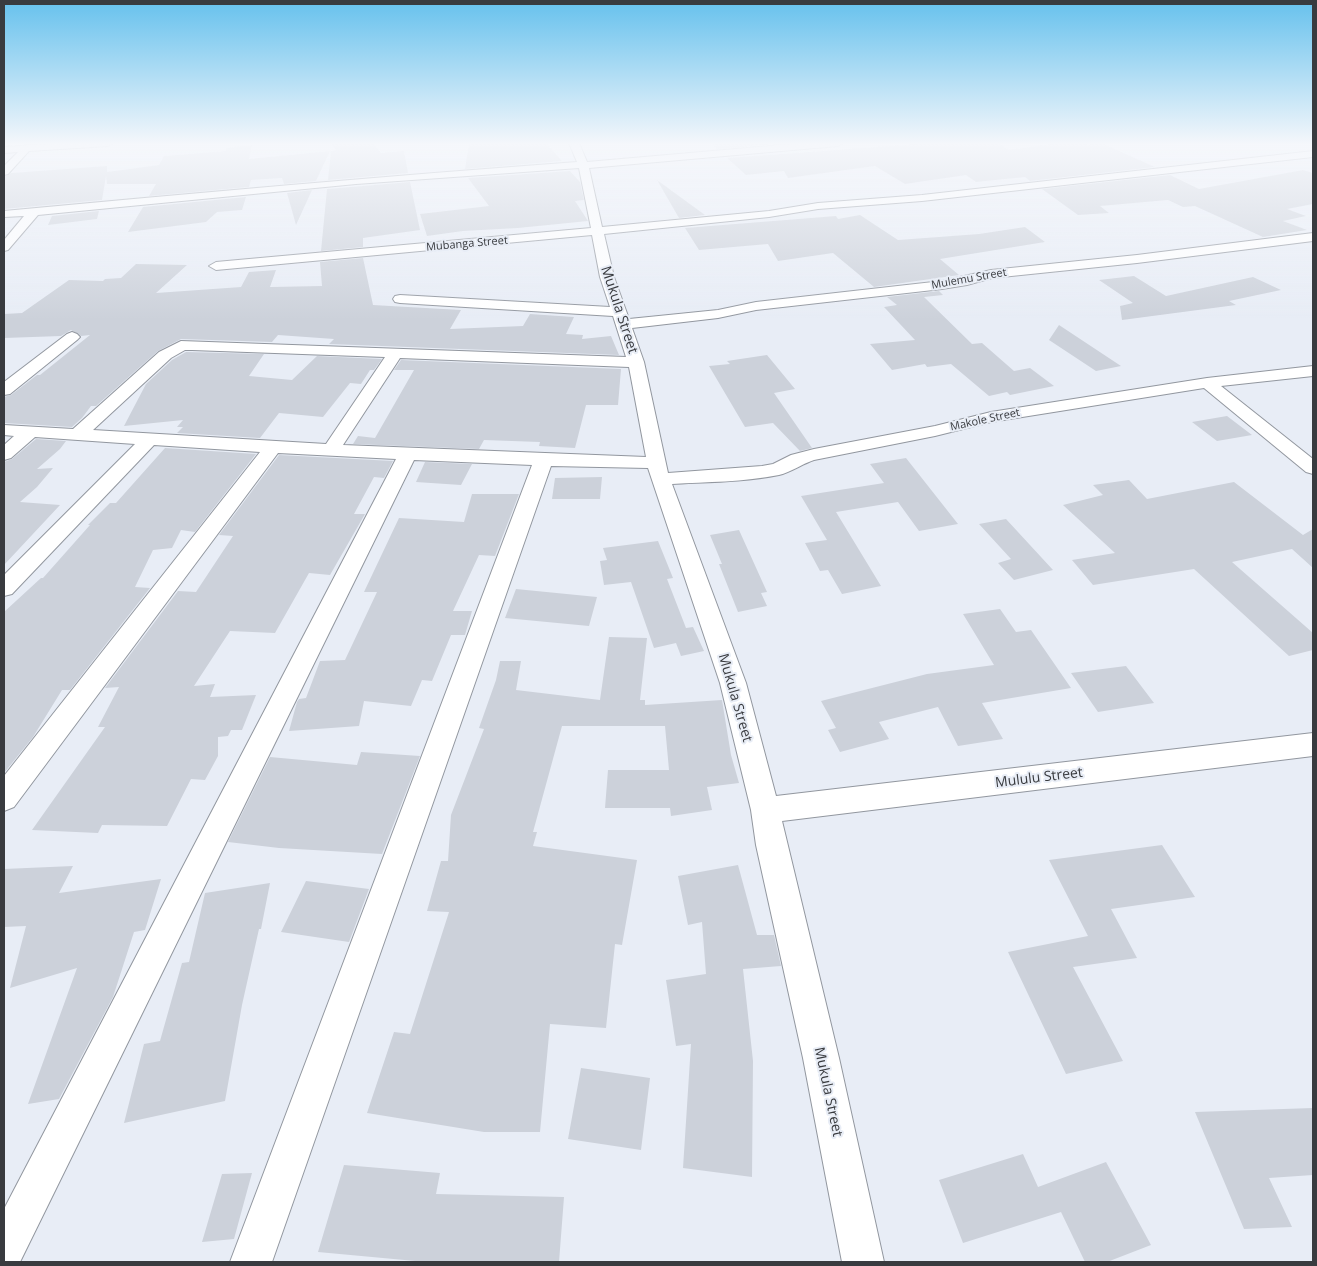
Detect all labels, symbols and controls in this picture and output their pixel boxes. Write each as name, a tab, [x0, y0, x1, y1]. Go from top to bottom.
street label: Mubanga Street	[426, 234, 508, 254]
street label: Mukula Street	[597, 264, 641, 356]
street label: Mulemu Street	[930, 266, 1008, 292]
street label: Makole Street	[949, 406, 1021, 434]
street label: Mukula Street	[714, 652, 756, 744]
street label: Mululu Street	[994, 764, 1084, 792]
street label: Mukula Street	[810, 1046, 846, 1138]

